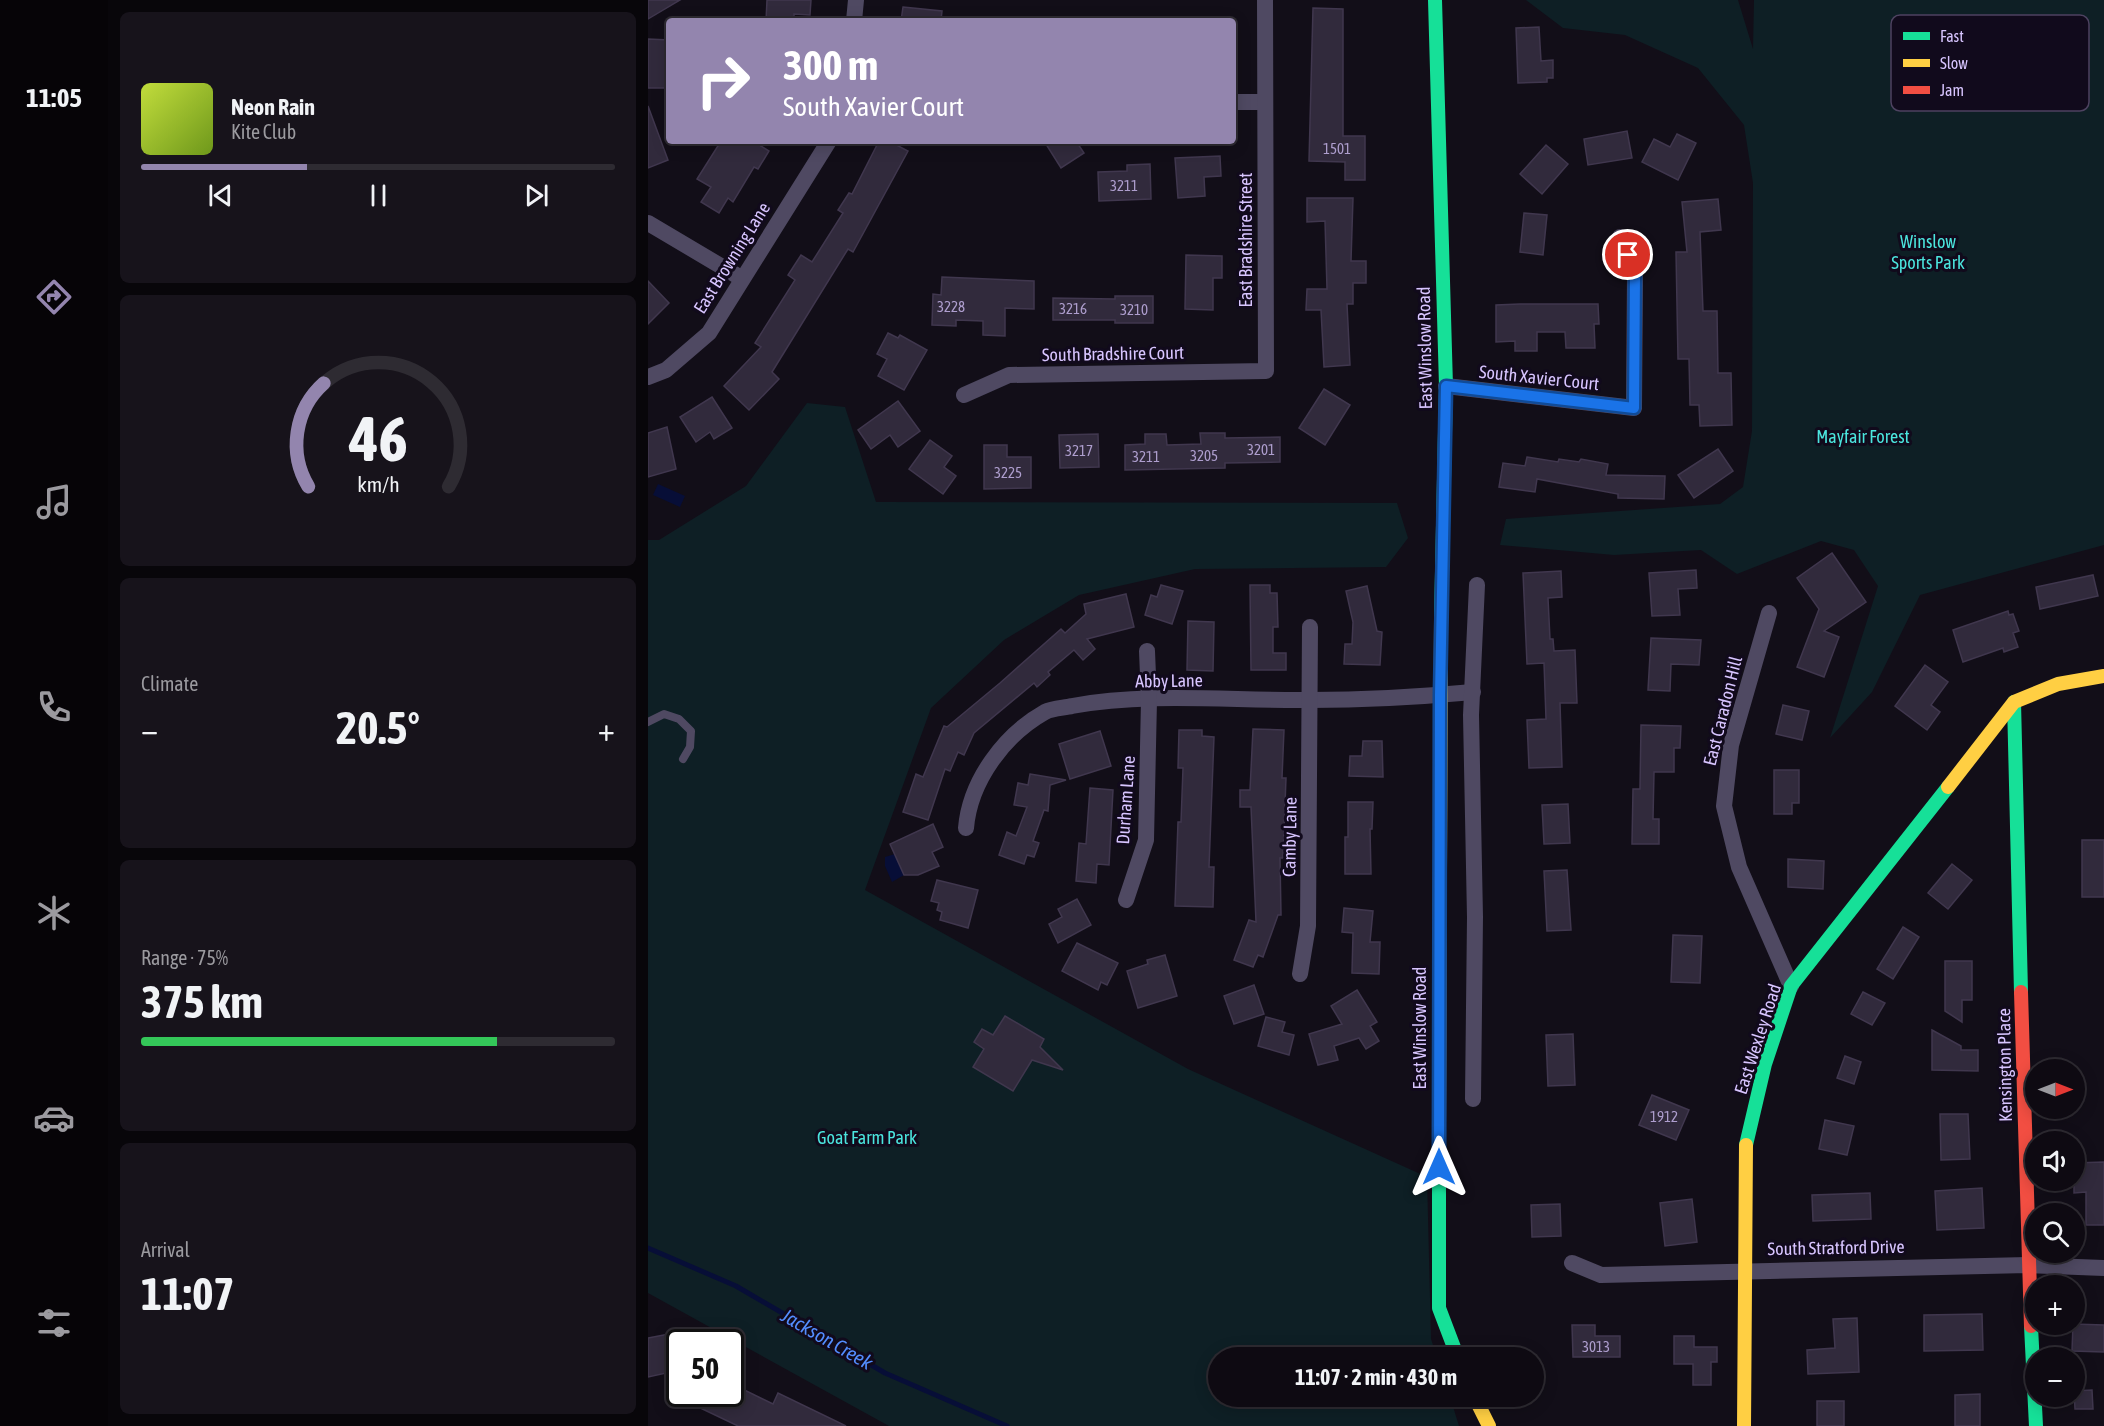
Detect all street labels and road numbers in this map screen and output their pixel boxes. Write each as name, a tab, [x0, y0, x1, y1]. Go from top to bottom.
street label: East Bradshire Street	[1235, 172, 1256, 308]
street label: East Browning Lane	[689, 198, 774, 317]
street label: East Winslow Road	[1413, 286, 1436, 410]
street label: South Bradshire Court	[1042, 342, 1184, 365]
street label: South Xavier Court	[1478, 361, 1600, 394]
street label: East Caradon Hill	[1699, 654, 1746, 768]
street label: Abby Lane	[1135, 669, 1203, 692]
street label: Durham Lane	[1112, 755, 1139, 845]
street label: Camby Lane	[1278, 797, 1301, 877]
street label: East Winslow Road	[1409, 967, 1430, 1089]
street label: East Wexley Road	[1730, 981, 1785, 1097]
street label: Kensington Place	[1993, 1008, 2016, 1122]
street label: South Stratford Drive	[1767, 1236, 1905, 1259]

